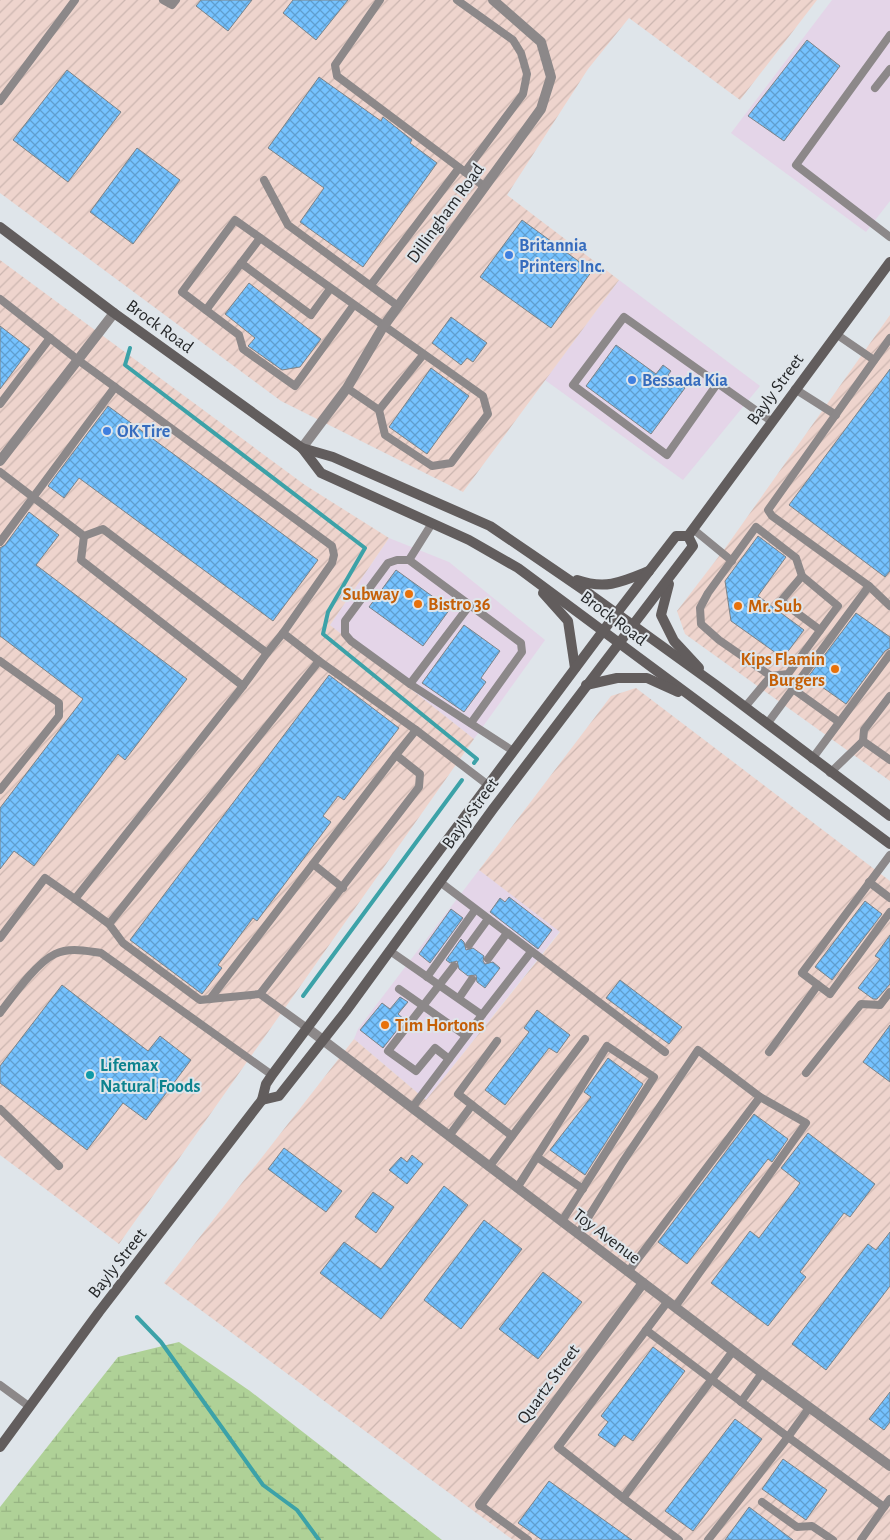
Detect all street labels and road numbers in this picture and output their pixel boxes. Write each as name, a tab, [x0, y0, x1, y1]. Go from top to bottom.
street label: Dillingham Road	[404, 161, 488, 267]
street label: Brock Road	[123, 297, 196, 357]
street label: Bayly Street	[744, 351, 808, 428]
street label: Brock Road	[577, 588, 650, 649]
street label: Bayly Street	[439, 775, 503, 852]
street label: Toy Avenue	[569, 1206, 643, 1268]
street label: Bayly Street	[85, 1225, 151, 1302]
street label: Quartz Street	[514, 1341, 584, 1428]

